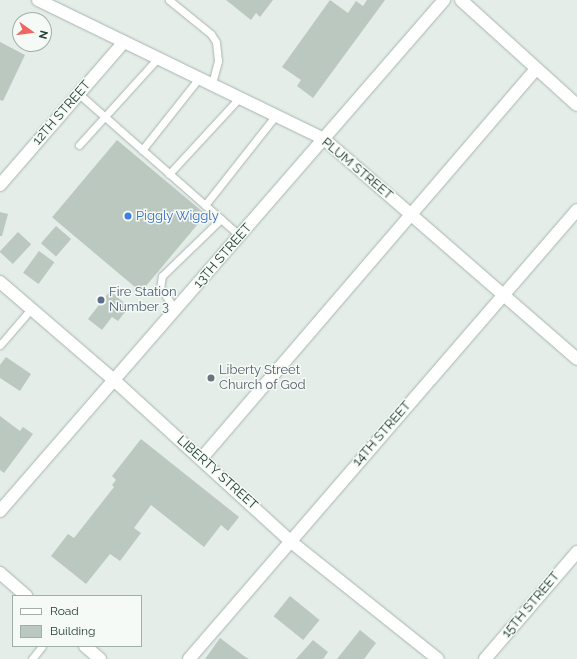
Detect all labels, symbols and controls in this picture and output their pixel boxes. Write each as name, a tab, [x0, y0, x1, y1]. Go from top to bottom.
north arrow	[12, 12, 52, 52]
text: N	[36, 29, 50, 40]
street label: 12TH STREET	[30, 78, 94, 148]
street label: PLUM STREET	[318, 135, 396, 203]
place label: Piggly Wiggly	[136, 208, 220, 224]
marker: Piggly Wiggly	[123, 211, 133, 221]
street label: 13TH STREET	[191, 220, 255, 292]
place label: Fire Station Number 3	[109, 285, 176, 316]
marker: Fire Station Number 3	[96, 295, 106, 305]
place label: Liberty Street Church of God	[219, 363, 306, 394]
marker: Liberty Street Church of God	[206, 373, 216, 383]
street label: 14TH STREET	[350, 398, 414, 470]
street label: LIBERTY STREET	[173, 433, 261, 513]
street label: 15TH STREET	[499, 569, 563, 641]
legend	[12, 595, 142, 647]
text: Road	[50, 604, 79, 618]
text: Building	[50, 624, 96, 638]

